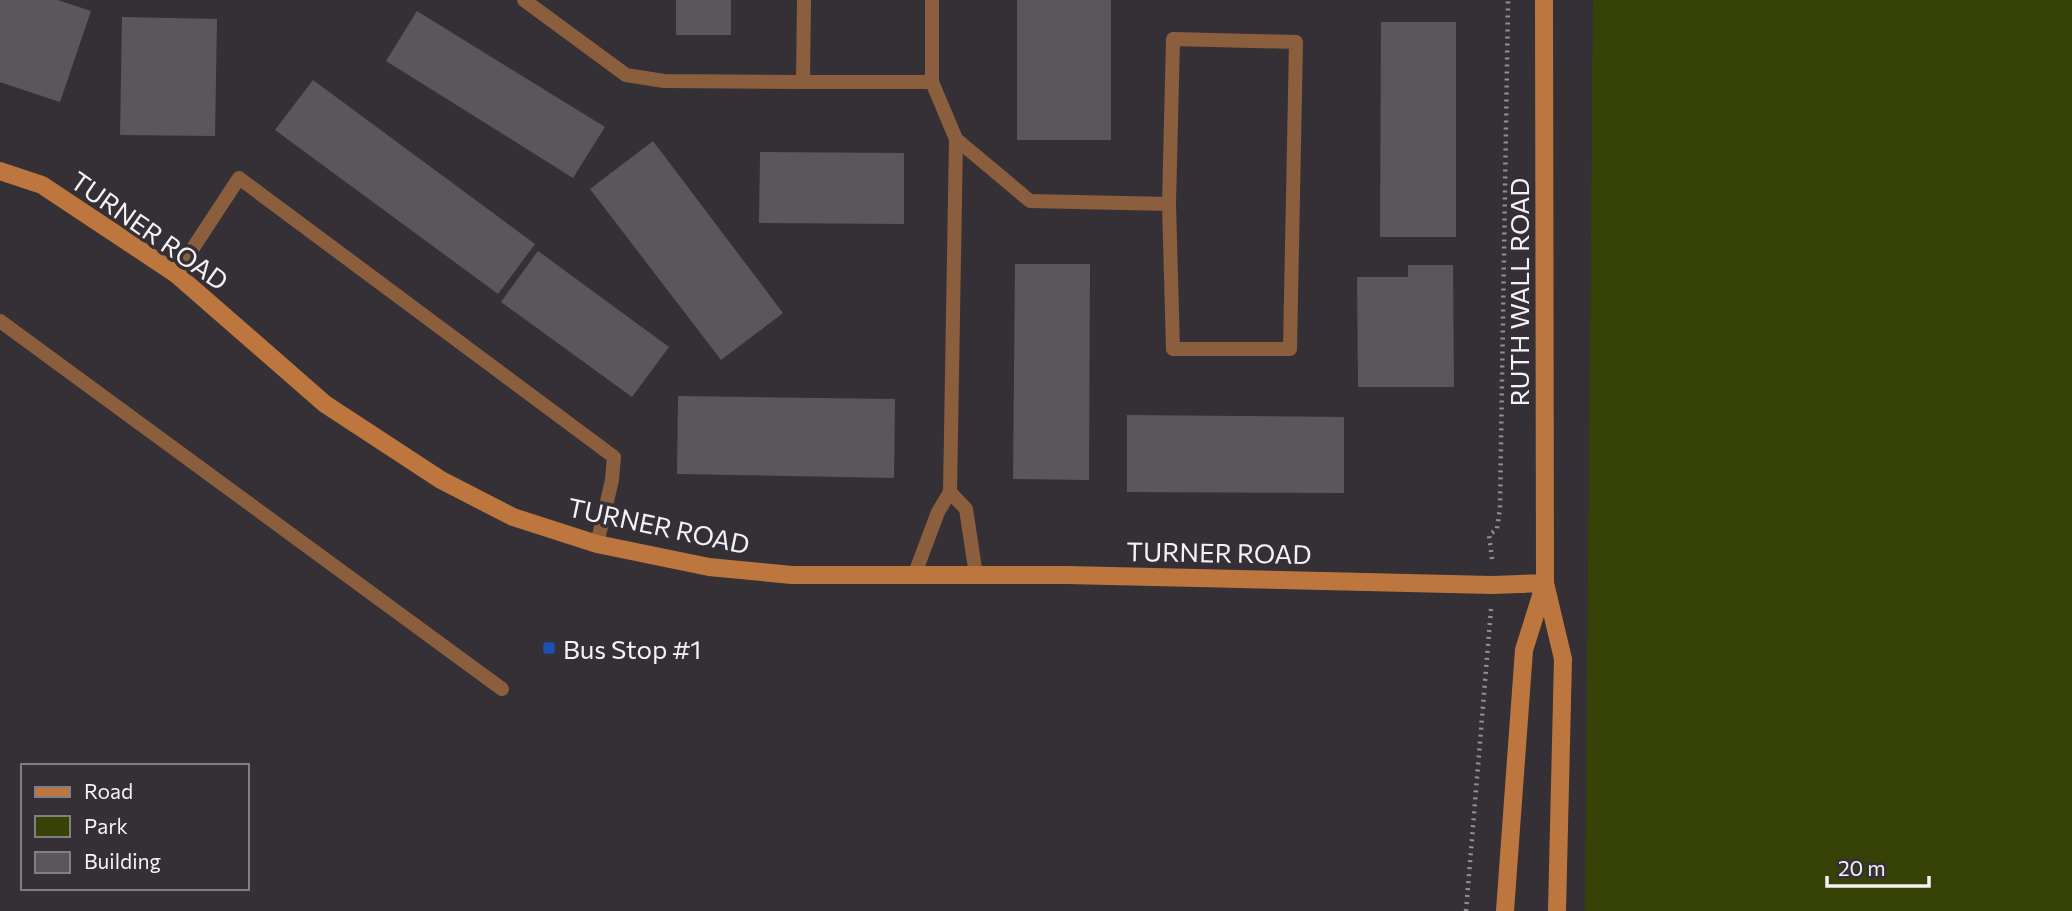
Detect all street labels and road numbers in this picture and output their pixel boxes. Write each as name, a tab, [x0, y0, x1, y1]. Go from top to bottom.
street label: TURNER ROAD	[65, 164, 235, 296]
street label: RUTH WALL ROAD	[1503, 178, 1534, 406]
street label: TURNER ROAD	[565, 491, 753, 559]
street label: TURNER ROAD	[1126, 535, 1312, 569]

